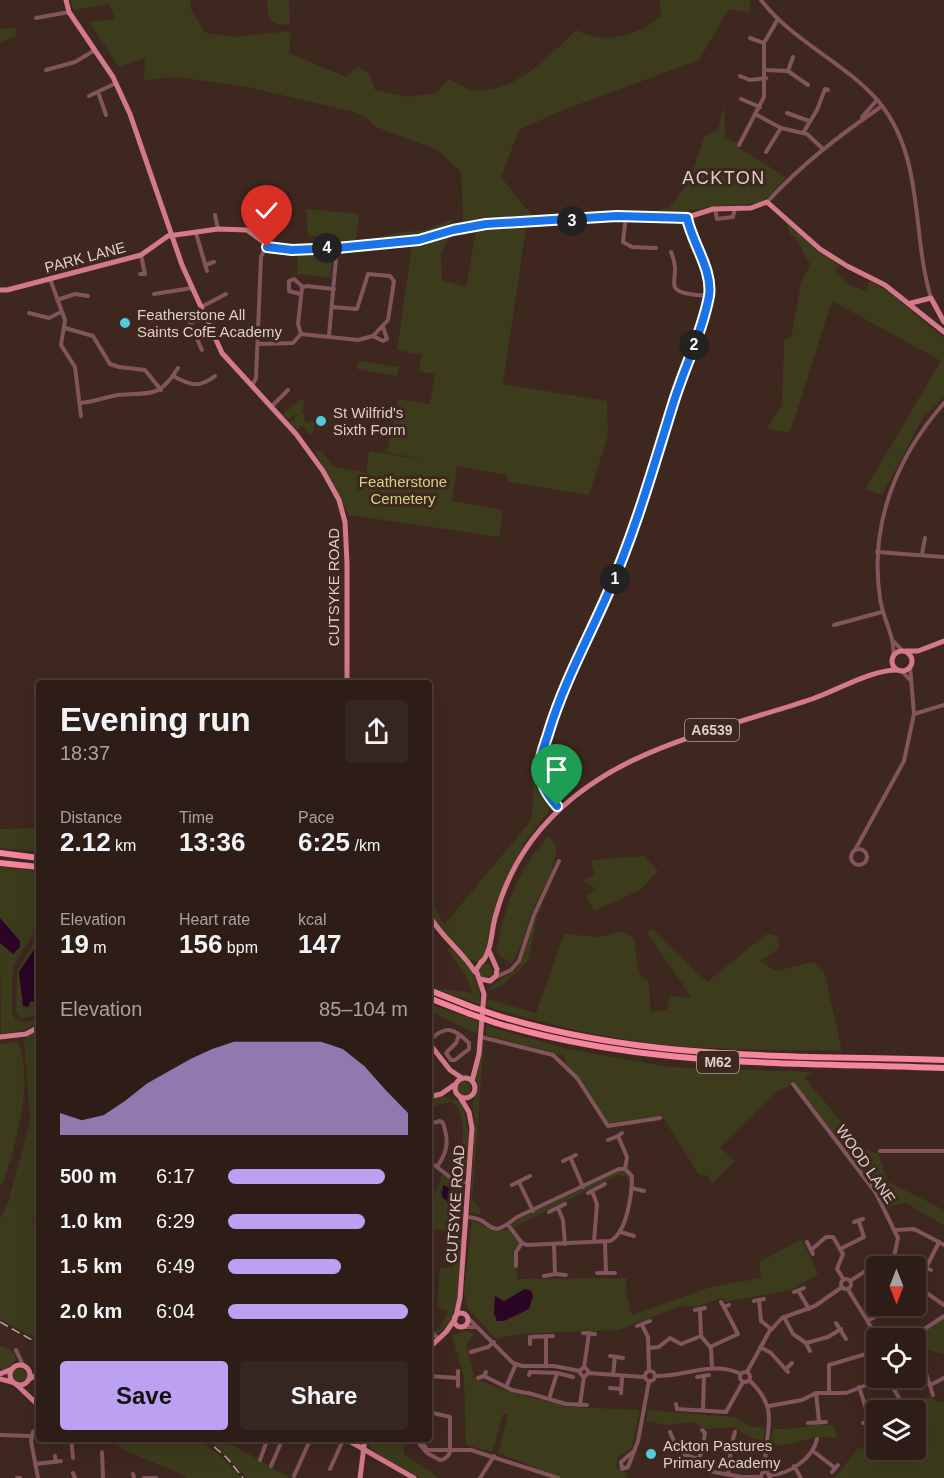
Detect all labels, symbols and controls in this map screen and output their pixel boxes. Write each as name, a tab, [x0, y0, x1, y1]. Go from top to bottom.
district label: ACKTON	[682, 168, 766, 188]
pin	[241, 185, 292, 247]
icon: check	[250, 194, 283, 227]
pin: 3	[557, 206, 587, 236]
text: 3	[568, 212, 576, 229]
pin: 4	[312, 233, 342, 263]
street label: PARK LANE	[43, 238, 127, 276]
text: 4	[323, 239, 331, 256]
place label: Featherstone All Saints CofE Academy	[137, 306, 283, 340]
marker: Featherstone All Saints CofE Academy	[118, 316, 132, 330]
pin: 2	[679, 330, 709, 360]
text: 2	[690, 336, 698, 353]
place label: St Wilfrid's Sixth Form	[333, 404, 406, 438]
marker: St Wilfrid's Sixth Form	[314, 414, 328, 428]
park label: Featherstone Cemetery	[359, 473, 447, 507]
street label: CUTSYKE ROAD	[325, 528, 342, 646]
pin: 1	[600, 564, 630, 594]
text: 1	[611, 570, 619, 587]
button: share	[345, 700, 408, 763]
text: Evening run	[60, 701, 251, 738]
road number: A6539	[685, 719, 739, 741]
text: 18:37	[60, 742, 110, 764]
pin	[531, 744, 582, 806]
icon: arrive	[540, 753, 573, 786]
text: Distance	[60, 809, 122, 826]
text: Time	[179, 809, 214, 826]
text: Pace	[298, 809, 334, 826]
text: 2.12	[60, 827, 111, 857]
text: 13:36	[179, 827, 246, 857]
text: 6:25	[298, 827, 350, 857]
text: km	[111, 837, 136, 854]
text: /km	[350, 837, 380, 854]
text: Elevation	[60, 911, 126, 928]
text: Heart rate	[179, 911, 250, 928]
text: kcal	[298, 911, 326, 928]
text: 19	[60, 929, 89, 959]
text: 156	[179, 929, 222, 959]
text: 147	[298, 929, 341, 959]
text: m	[89, 939, 107, 956]
text: bpm	[222, 939, 258, 956]
text: Elevation	[60, 998, 142, 1020]
text: 85–104 m	[319, 998, 408, 1020]
road number: M62	[697, 1051, 739, 1073]
street label: WOOD LANE	[833, 1122, 899, 1206]
street label: CUTSYKE ROAD	[442, 1144, 468, 1264]
text: 500 m	[60, 1165, 117, 1187]
text: 6:17	[156, 1165, 195, 1187]
text: 1.0 km	[60, 1210, 122, 1232]
text: 6:29	[156, 1210, 195, 1232]
text: 1.5 km	[60, 1255, 122, 1277]
text: 6:49	[156, 1255, 195, 1277]
north arrow	[866, 1256, 926, 1316]
map controls	[866, 1256, 926, 1460]
text: 2.0 km	[60, 1300, 122, 1322]
text: 6:04	[156, 1300, 195, 1322]
button: locate	[866, 1328, 926, 1388]
button: Save	[60, 1361, 228, 1430]
button: Share	[240, 1361, 408, 1430]
button: layers	[866, 1400, 926, 1460]
place label: Ackton Pastures Primary Academy	[663, 1437, 781, 1471]
marker: Ackton Pastures Primary Academy	[644, 1447, 658, 1461]

